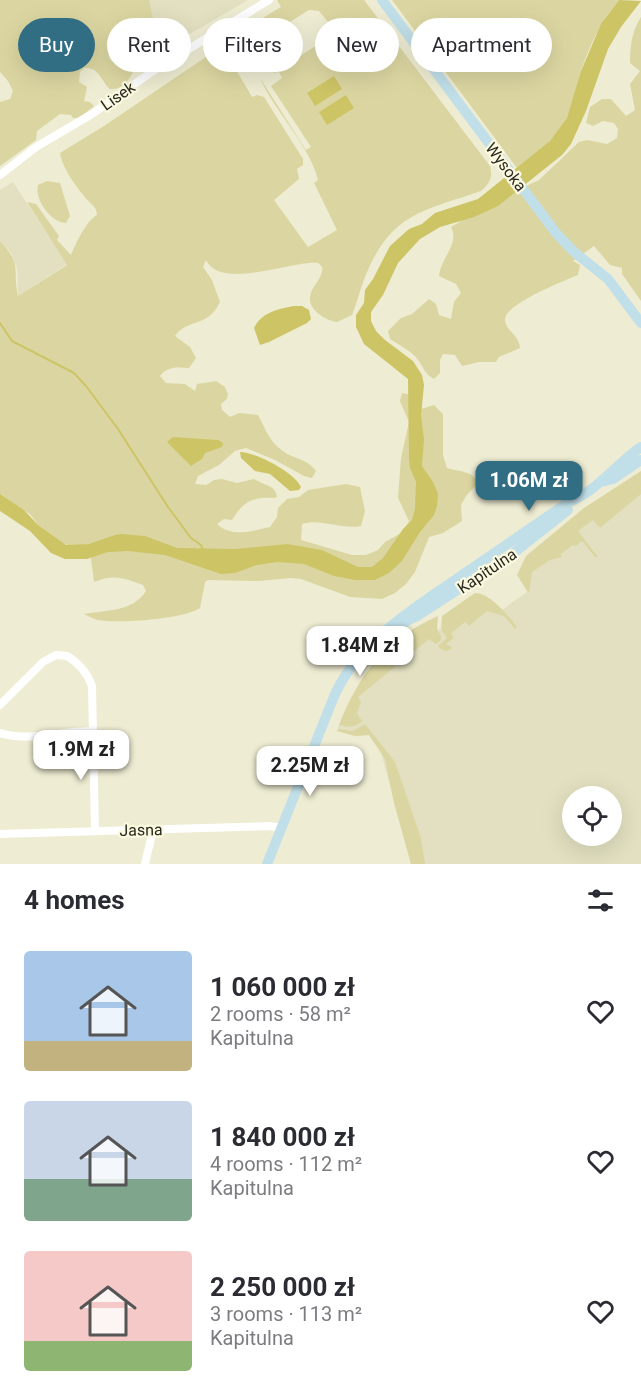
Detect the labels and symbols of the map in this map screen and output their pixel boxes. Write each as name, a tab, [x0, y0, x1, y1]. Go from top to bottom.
street label: Lisek	[97, 77, 139, 114]
street label: Wysoka	[482, 139, 530, 195]
pin: 1.06M zł	[467, 461, 591, 512]
street label: Kapitulna	[454, 544, 520, 598]
pin: 1.84M zł	[298, 626, 422, 677]
pin: 1.9M zł	[26, 730, 136, 781]
pin: 2.25M zł	[248, 746, 372, 797]
street label: Jasna	[119, 820, 163, 840]

